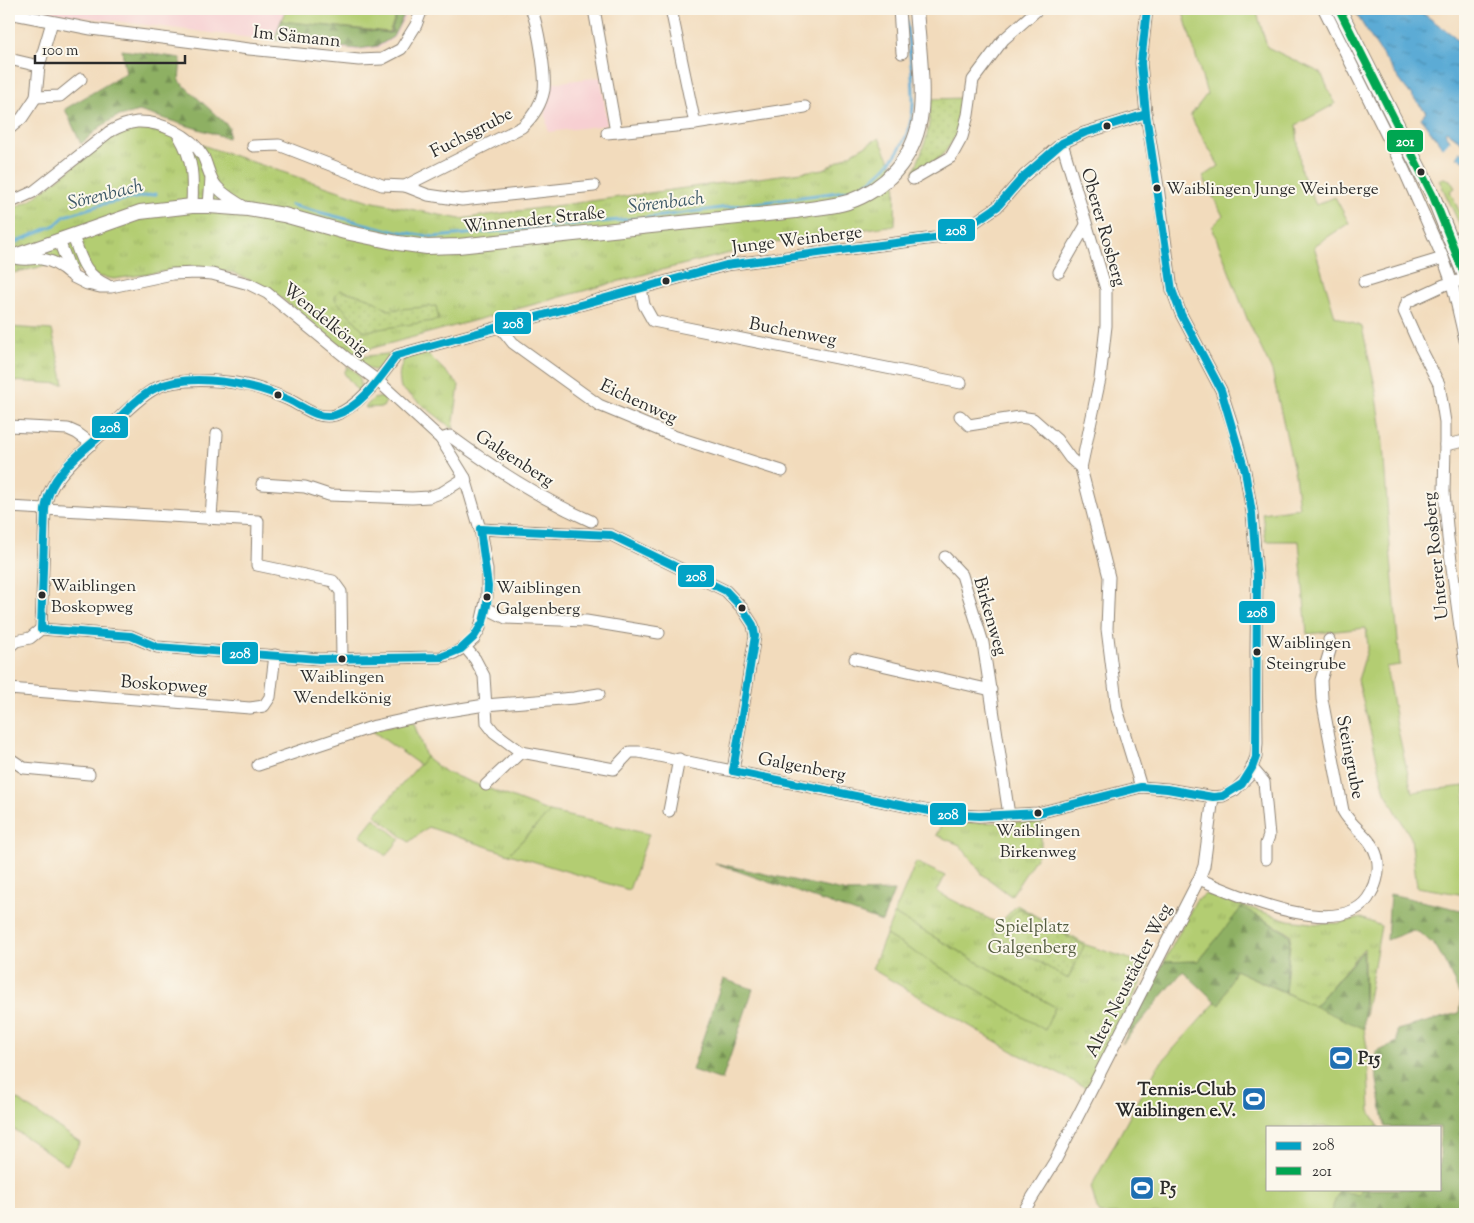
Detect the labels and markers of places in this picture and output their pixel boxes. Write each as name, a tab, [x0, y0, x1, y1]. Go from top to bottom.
unlabelled marker	[1102, 121, 1112, 131]
unlabelled marker	[1416, 167, 1426, 177]
place label: Waiblingen Junge Weinberge	[1166, 178, 1379, 202]
marker: Waiblingen Junge Weinberge	[1152, 183, 1162, 193]
unlabelled marker	[661, 276, 671, 286]
unlabelled marker	[273, 390, 283, 400]
place label: Waiblingen Boskopweg	[51, 575, 136, 620]
place label: Waiblingen Galgenberg	[496, 577, 581, 622]
marker: Waiblingen Boskopweg	[37, 590, 47, 600]
marker: Waiblingen Galgenberg	[482, 592, 492, 602]
unlabelled marker	[737, 603, 747, 613]
place label: Waiblingen Steingrube	[1266, 632, 1351, 677]
marker: Waiblingen Steingrube	[1252, 647, 1262, 657]
marker: Waiblingen Wendelkönig	[337, 654, 347, 664]
place label: Waiblingen Wendelkönig	[293, 666, 391, 711]
marker: Waiblingen Birkenweg	[1033, 808, 1043, 818]
place label: Waiblingen Birkenweg	[995, 820, 1081, 865]
sports icon: P15	[1328, 1045, 1354, 1071]
place label: P15	[1358, 1047, 1381, 1073]
place label: Tennis-Club Waiblingen e.V.	[1115, 1078, 1236, 1125]
sports icon: Tennis-Club Waiblingen e.V.	[1241, 1086, 1267, 1112]
sports icon: P5	[1129, 1175, 1155, 1201]
place label: P5	[1160, 1177, 1177, 1203]

